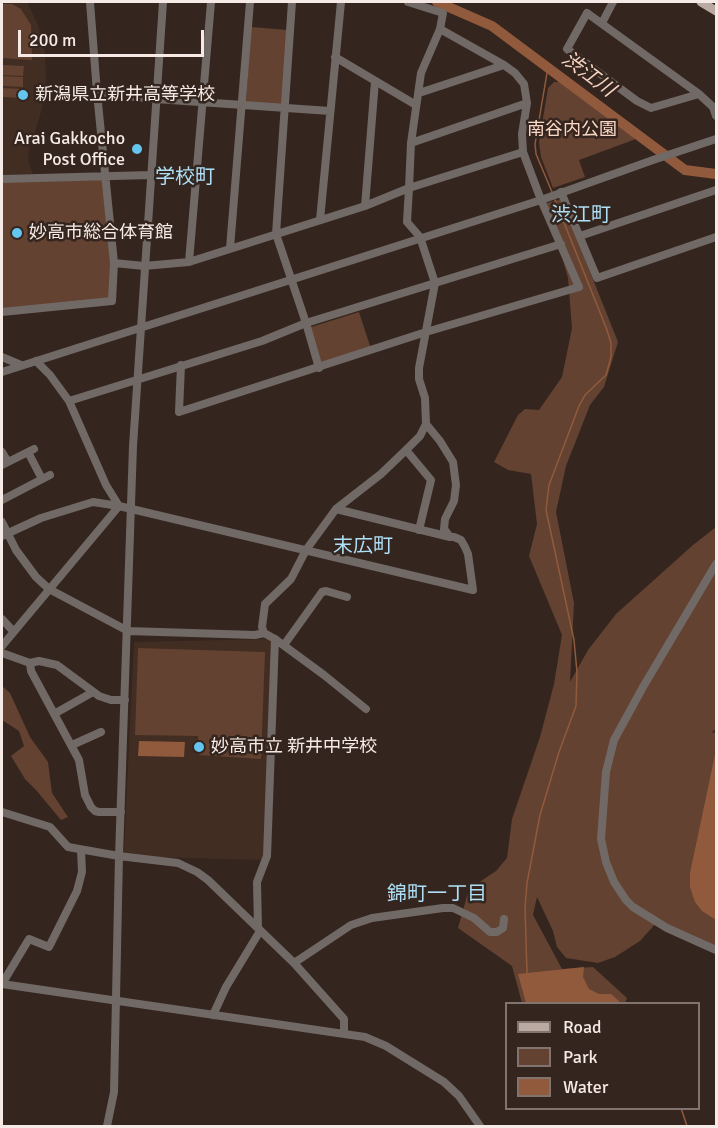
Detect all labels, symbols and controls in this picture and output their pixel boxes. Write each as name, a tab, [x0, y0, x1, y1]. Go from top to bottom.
scale bar	[21, 18, 207, 56]
text: 200 m	[29, 29, 76, 51]
water label: 渋江川	[557, 47, 619, 103]
place label: 新潟県立新井高等学校	[35, 84, 215, 106]
marker: 新潟県立新井高等学校	[16, 88, 30, 102]
park label: 南谷内公園	[527, 119, 617, 141]
place label: Arai Gakkocho Post Office	[14, 128, 125, 170]
marker: Arai Gakkocho Post Office	[130, 142, 144, 156]
district label: 学校町	[155, 166, 215, 190]
district label: 渋江町	[551, 204, 611, 228]
place label: 妙高市総合体育館	[29, 222, 173, 244]
marker: 妙高市総合体育館	[10, 226, 24, 240]
district label: 末広町	[333, 535, 393, 559]
place label: 妙高市立 新井中学校	[211, 736, 377, 758]
marker: 妙高市立 新井中学校	[192, 740, 206, 754]
district label: 錦町一丁目	[387, 883, 487, 907]
legend	[505, 1002, 700, 1110]
text: Road	[563, 1016, 602, 1038]
text: Park	[563, 1046, 598, 1068]
text: Water	[563, 1076, 608, 1098]

